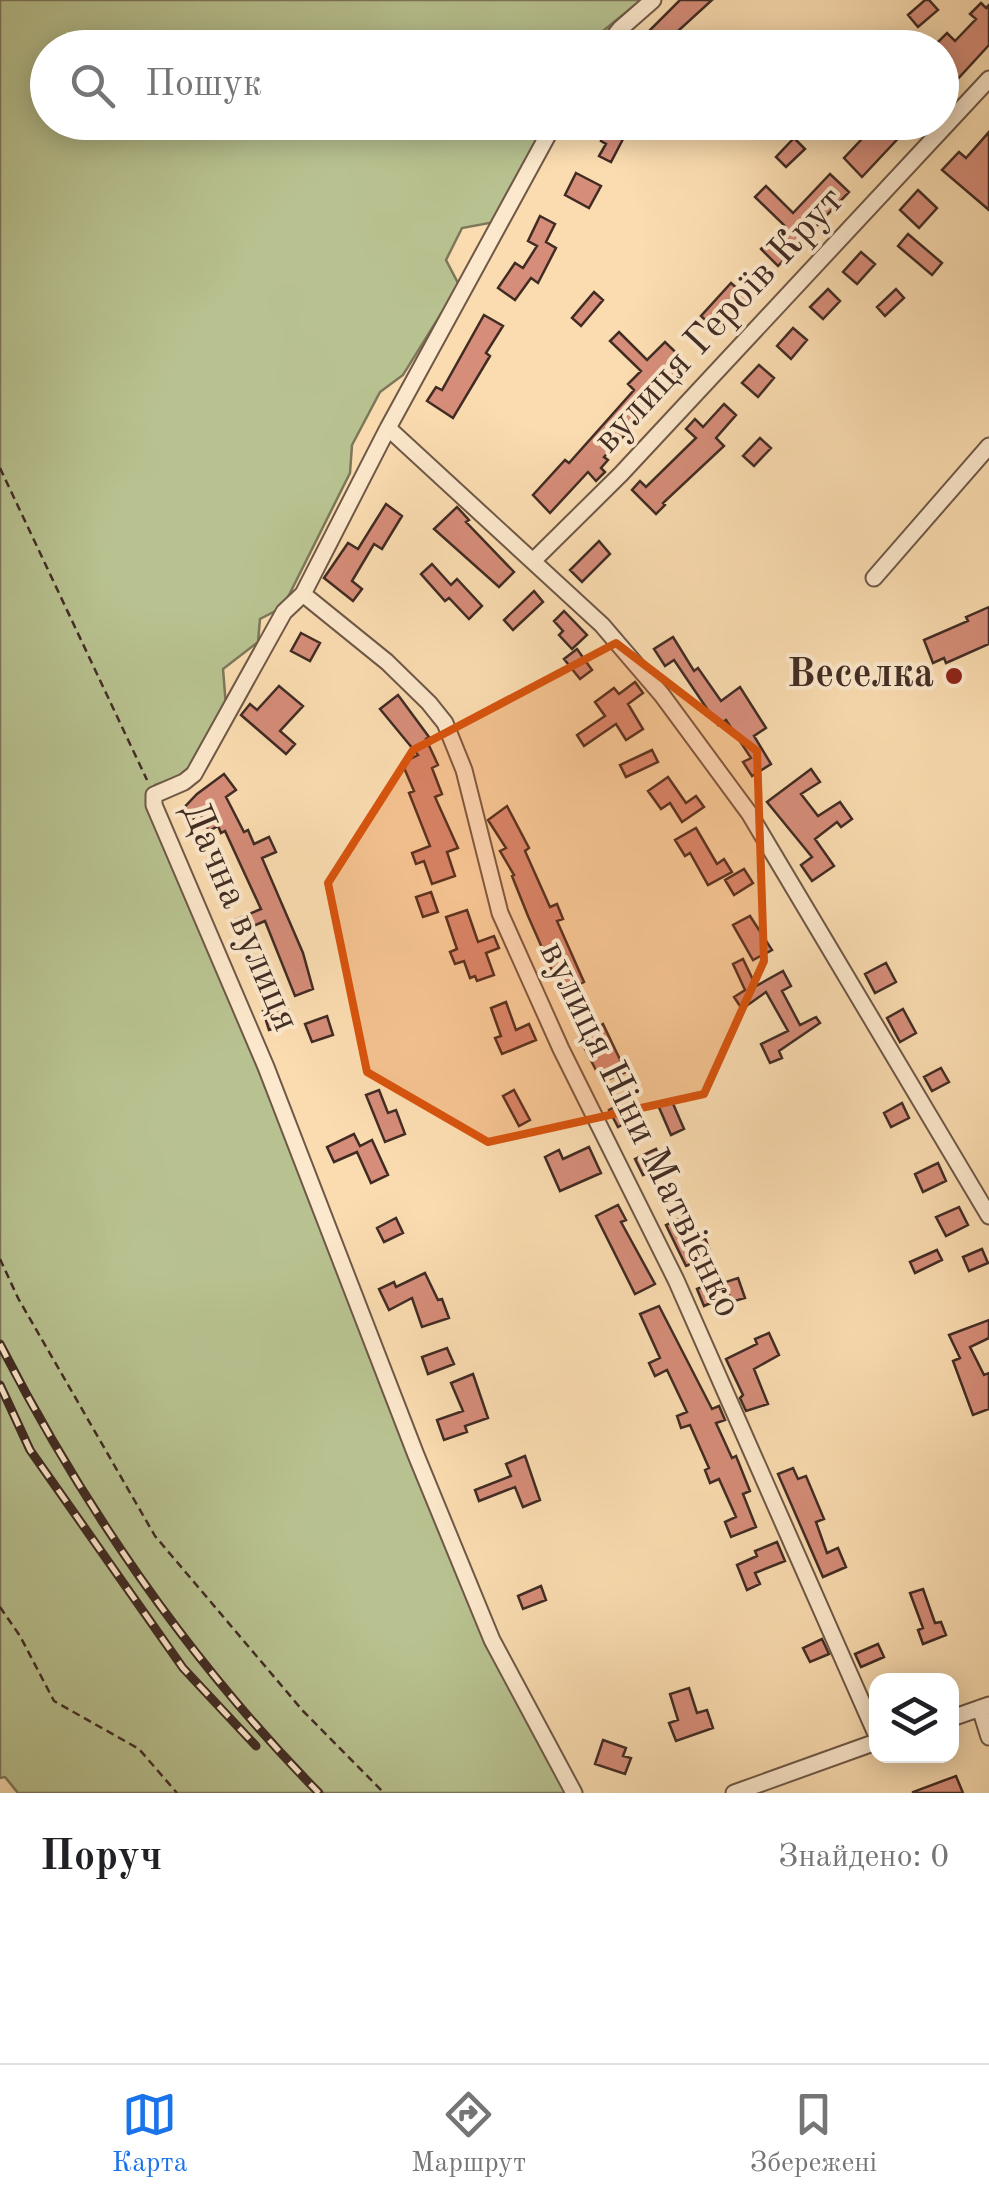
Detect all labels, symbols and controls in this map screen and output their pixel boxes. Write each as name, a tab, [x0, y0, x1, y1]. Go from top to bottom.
search box	[30, 30, 959, 140]
icon: search	[65, 58, 120, 113]
text: Пошук	[145, 66, 262, 104]
street label: вулиця Героїв Крут	[587, 181, 853, 461]
place label: Веселка	[787, 656, 934, 696]
marker: Веселка	[943, 665, 965, 687]
street label: Дачна вулиця	[173, 797, 305, 1037]
street label: вулиця Ніни Матвієнко	[531, 936, 747, 1324]
map controls	[869, 1673, 959, 1763]
button: layers	[869, 1673, 959, 1763]
text: Поруч	[40, 1837, 162, 1879]
text: Знайдено: 0	[778, 1842, 949, 1874]
tab: Карта	[112, 2087, 188, 2182]
tab: Маршрут	[411, 2087, 526, 2182]
tab: Збережені	[750, 2087, 877, 2182]

